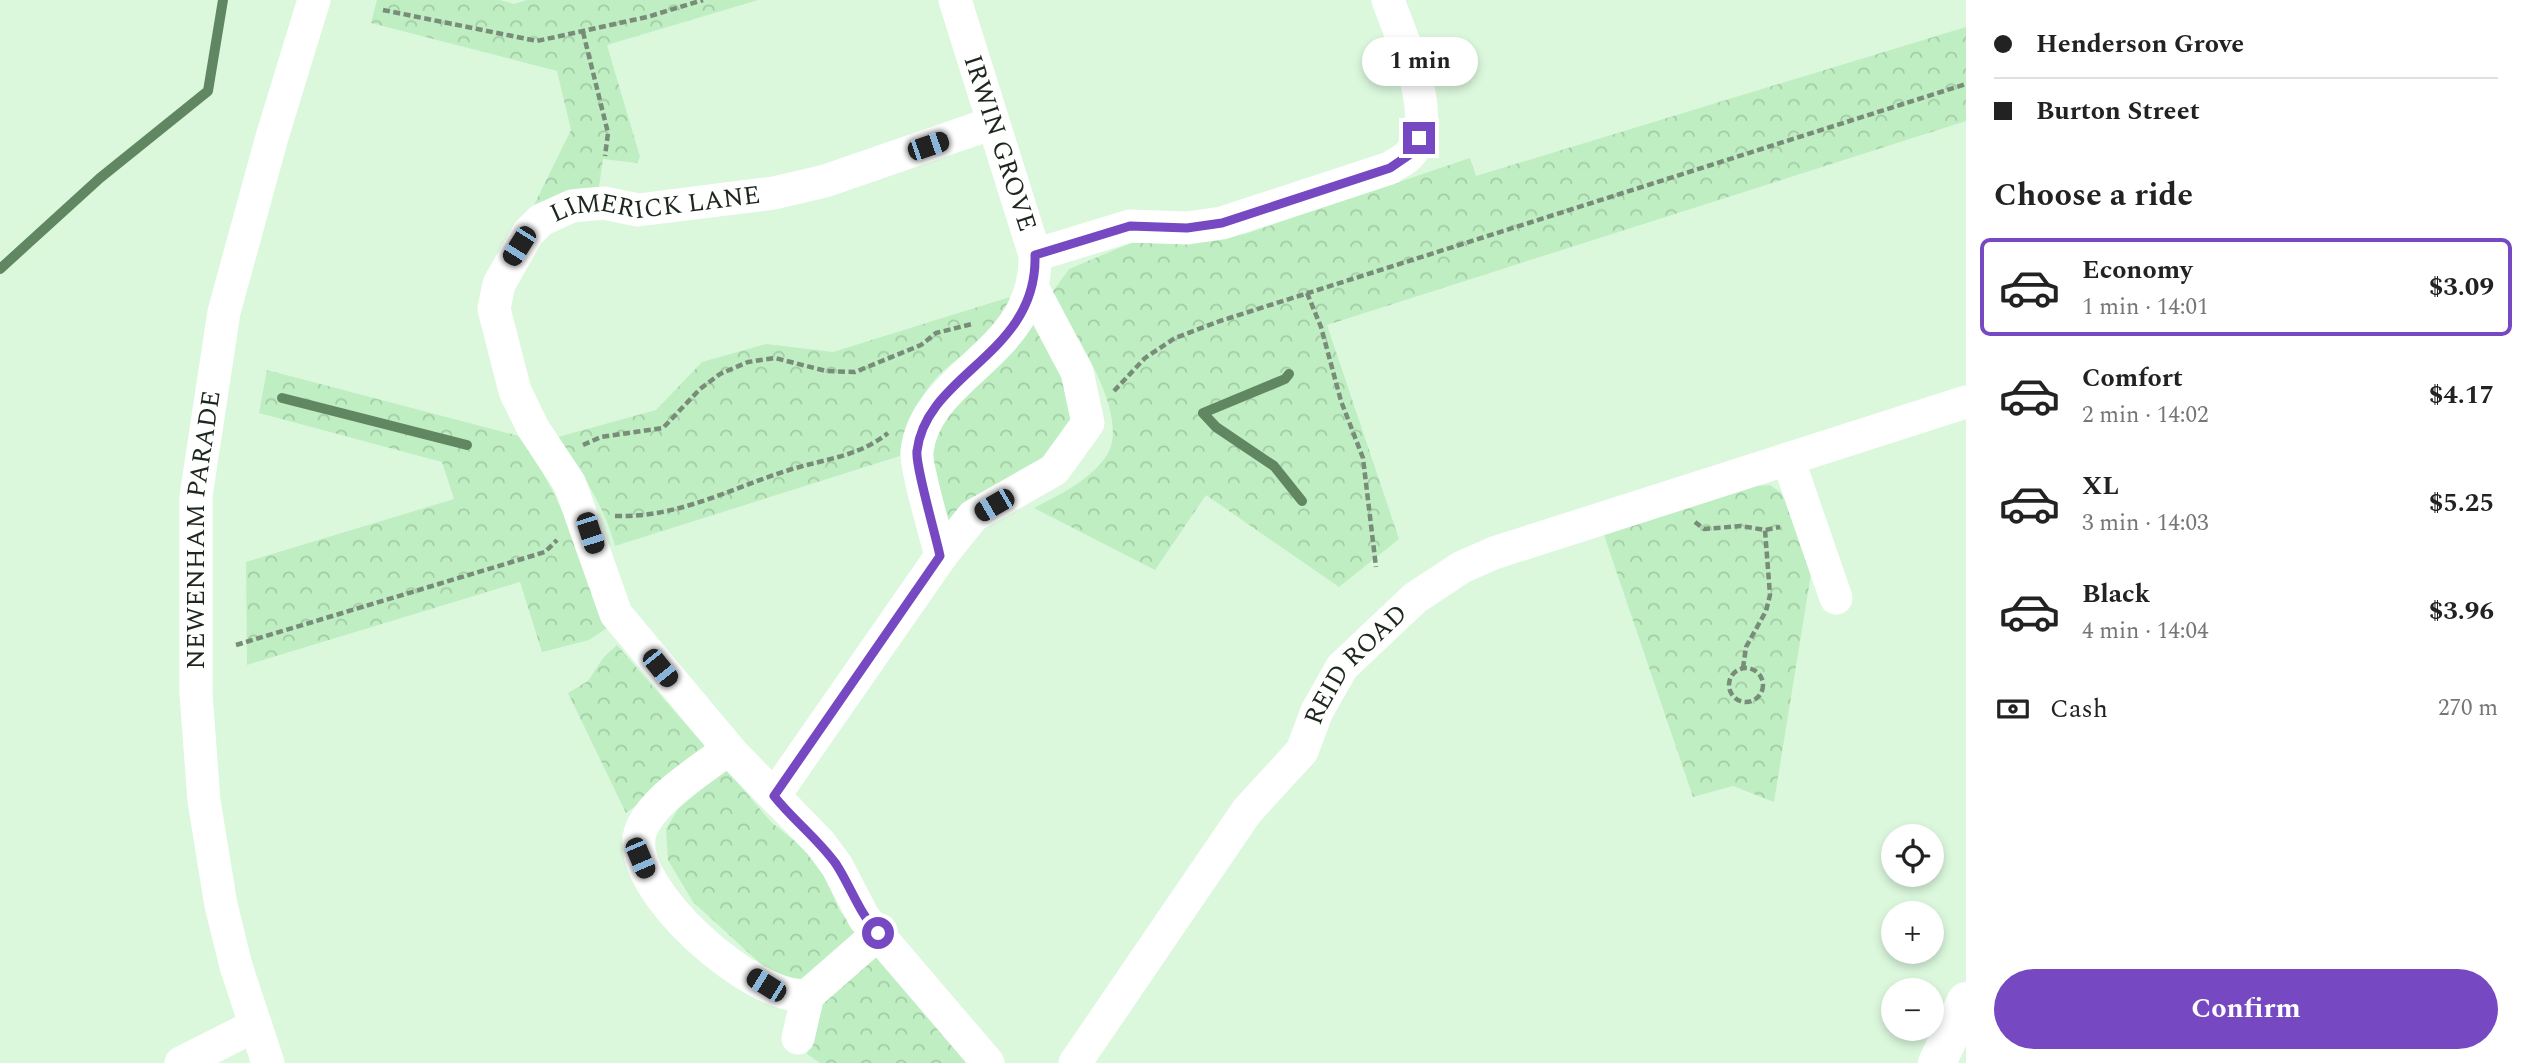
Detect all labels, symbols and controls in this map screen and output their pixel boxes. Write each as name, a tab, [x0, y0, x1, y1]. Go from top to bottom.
text: Henderson Grove	[2036, 24, 2244, 64]
callout: 1 min	[1361, 37, 1477, 86]
text: 1 min	[1389, 44, 1451, 79]
street label: IRWIN GROVE	[953, 50, 1047, 236]
text: Burton Street	[2036, 91, 2200, 131]
route end	[1403, 122, 1435, 154]
car	[905, 129, 952, 163]
text: Choose a ride	[1994, 171, 2193, 220]
street label: LIMERICK LANE	[543, 175, 763, 234]
car	[499, 223, 540, 269]
text: Economy	[2082, 250, 2192, 290]
icon: car	[1998, 256, 2061, 319]
text: $3.09	[2429, 267, 2494, 307]
text: 1 min · 14:01	[2082, 290, 2209, 325]
text: Comfort	[2082, 358, 2183, 398]
icon: car	[1998, 364, 2061, 427]
text: $4.17	[2429, 375, 2494, 415]
street label: NEWENHAM PARADE	[176, 388, 232, 670]
text: 2 min · 14:02	[2082, 398, 2209, 433]
text: XL	[2082, 466, 2119, 506]
icon: car	[1998, 472, 2061, 535]
text: $5.25	[2429, 483, 2494, 523]
car	[971, 485, 1018, 525]
text: 3 min · 14:03	[2082, 506, 2209, 541]
car	[574, 510, 607, 556]
text: Black	[2082, 574, 2150, 614]
icon: car	[1998, 580, 2061, 643]
text: $3.96	[2429, 591, 2494, 631]
street label: REID ROAD	[1294, 595, 1417, 730]
text: 4 min · 14:04	[2082, 614, 2209, 649]
car	[639, 645, 682, 691]
text: Cash	[2050, 689, 2108, 729]
icon: cash	[1994, 690, 2032, 728]
text: 270 m	[2438, 691, 2498, 726]
map controls	[1881, 824, 1944, 1041]
button: locate	[1881, 824, 1944, 887]
car	[623, 835, 658, 881]
button: +	[1881, 901, 1944, 964]
route start	[862, 917, 894, 949]
car	[743, 965, 790, 1005]
button: Confirm	[1994, 969, 2498, 1049]
button: −	[1881, 978, 1944, 1041]

